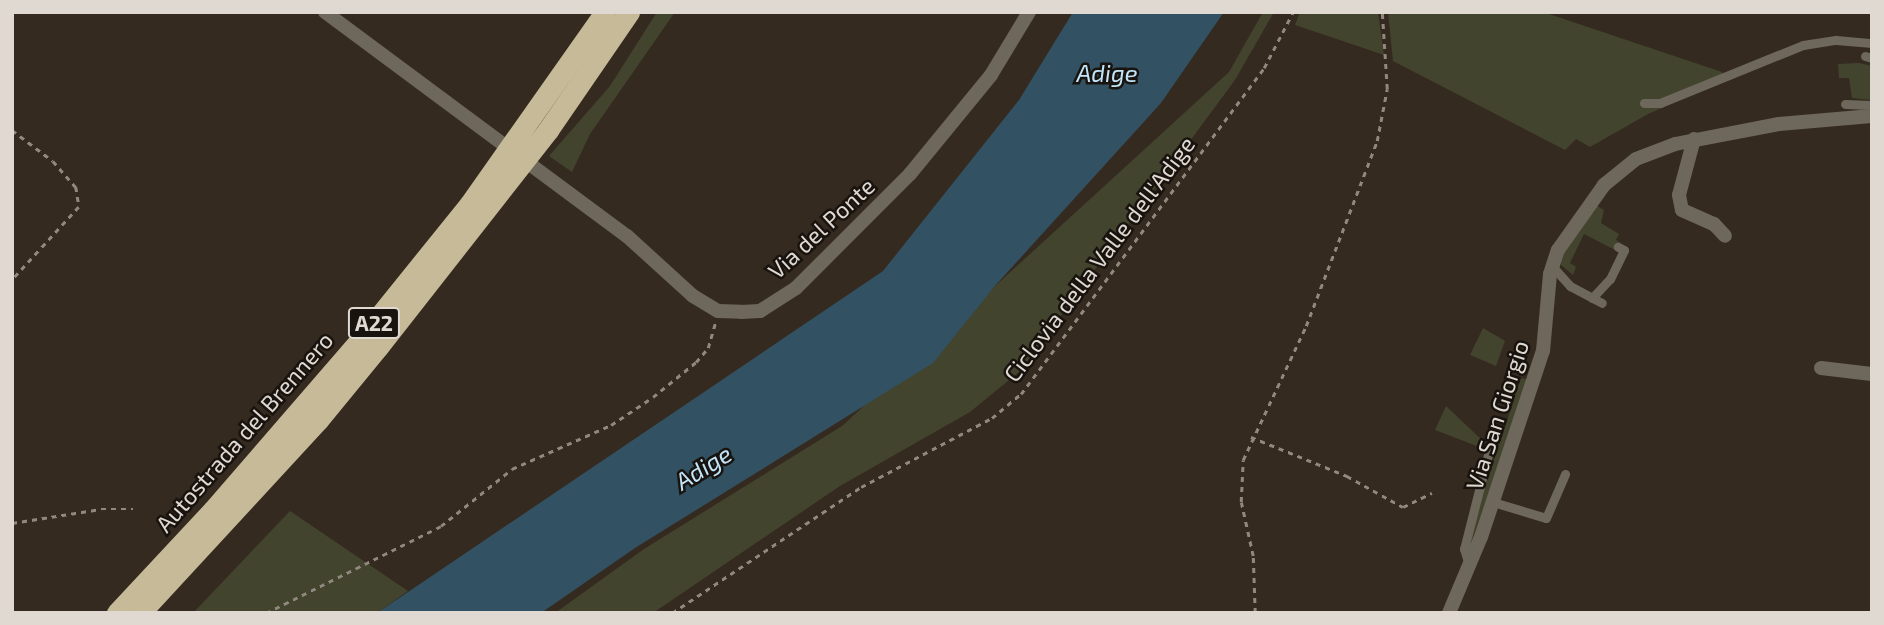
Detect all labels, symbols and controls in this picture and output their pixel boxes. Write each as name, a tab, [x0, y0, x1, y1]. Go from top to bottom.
water label: Adige	[1076, 59, 1138, 87]
street label: Ciclovia della Valle dell'Adige	[998, 131, 1200, 387]
street label: Via del Ponte	[762, 172, 880, 284]
road number: A22	[348, 306, 400, 340]
street label: Autostrada del Brennero	[149, 326, 339, 538]
street label: Via San Giorgio	[1460, 337, 1534, 493]
water label: Adige	[669, 439, 737, 495]

